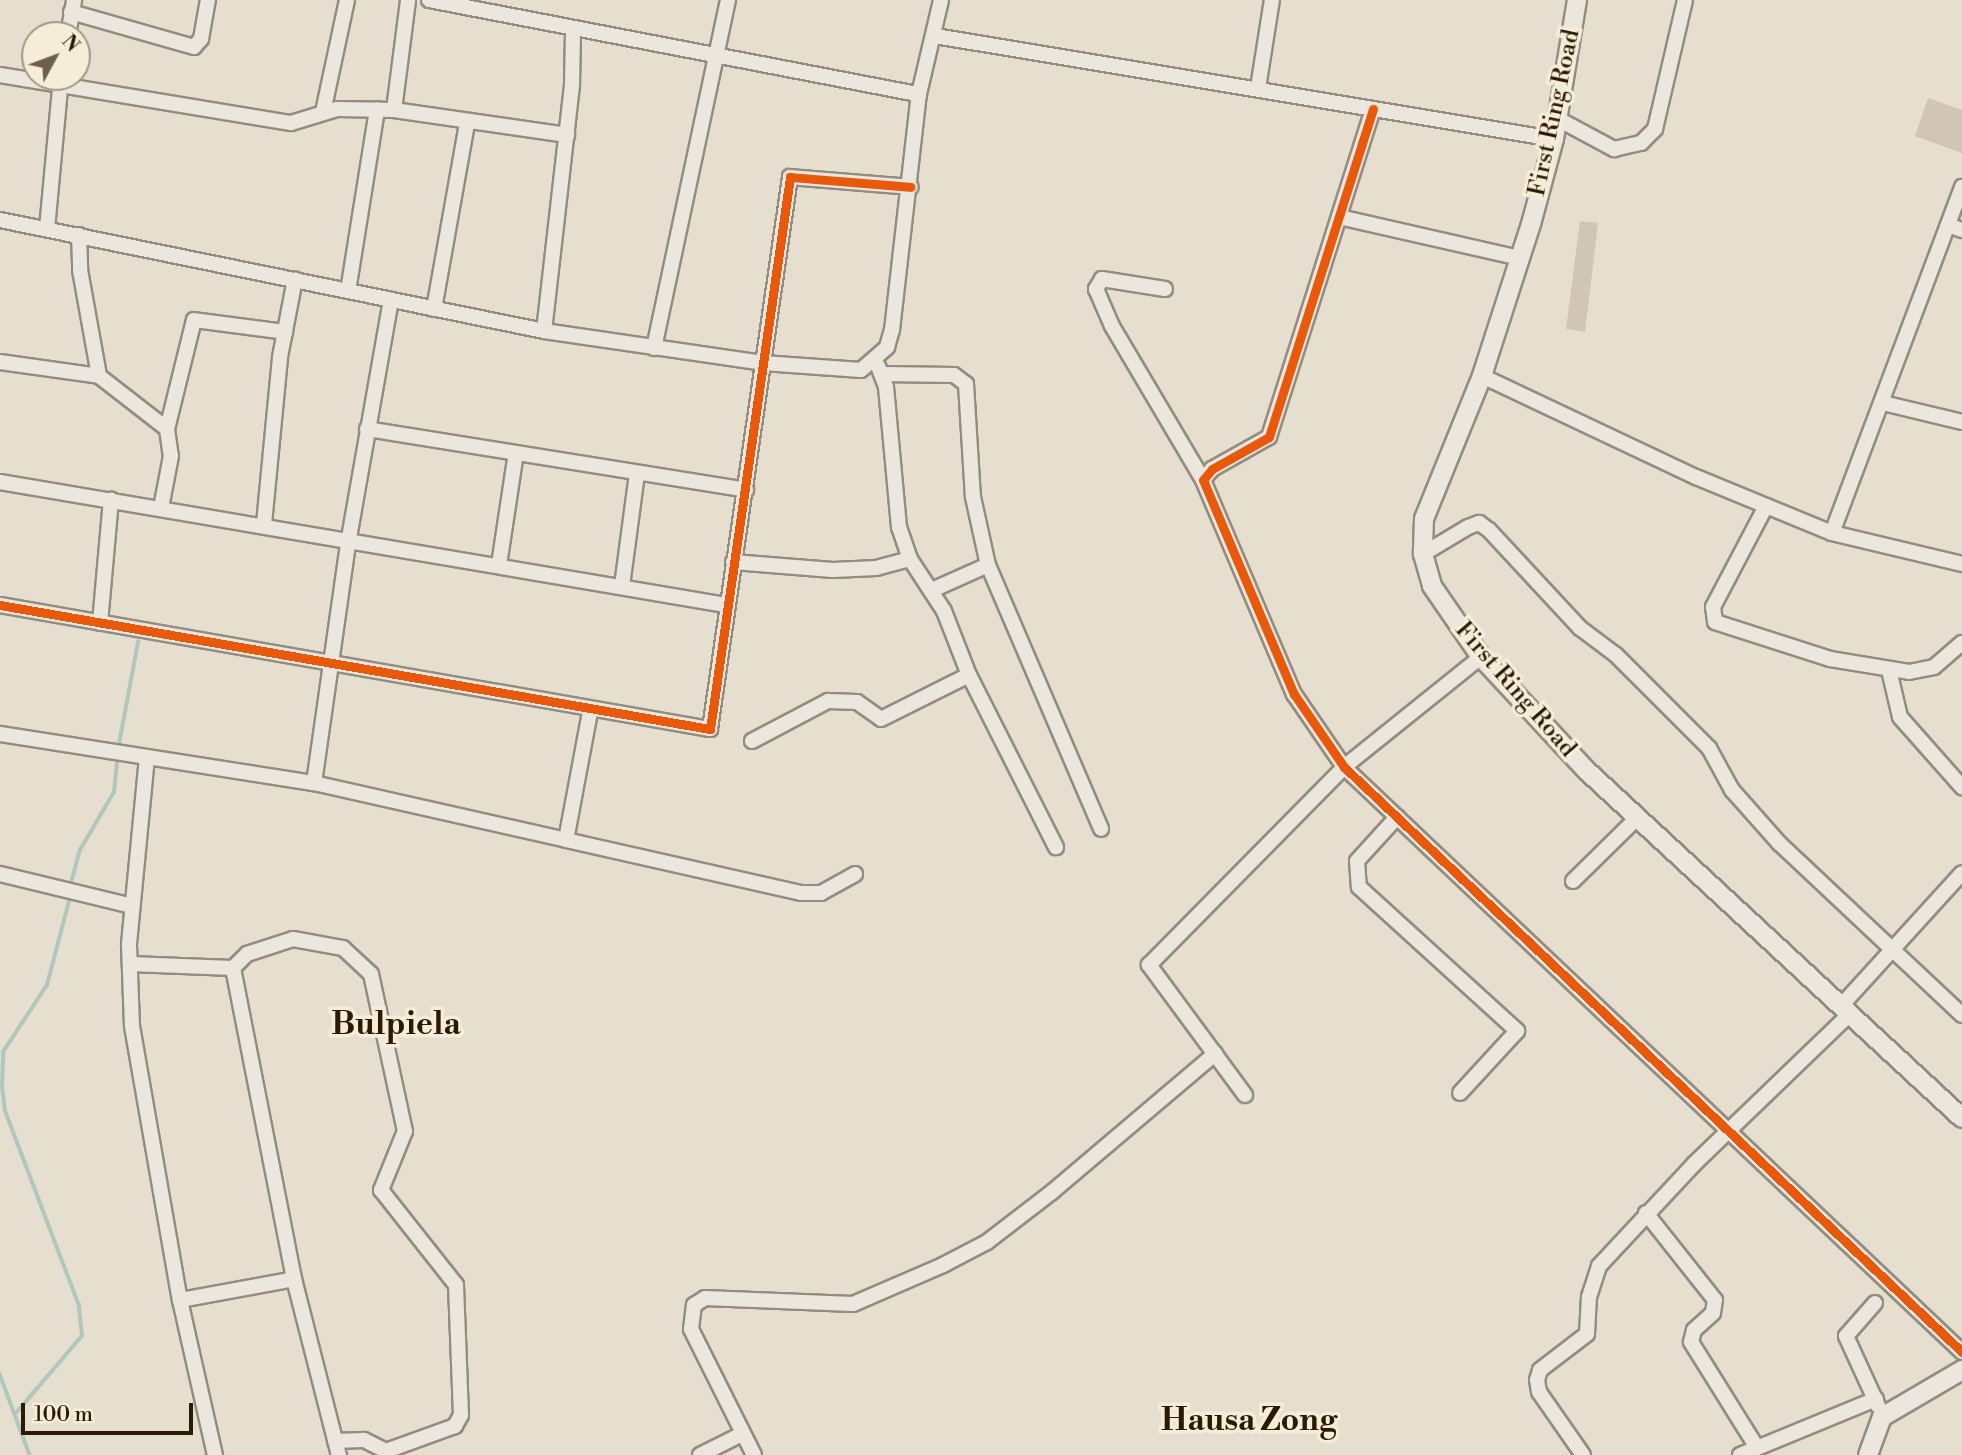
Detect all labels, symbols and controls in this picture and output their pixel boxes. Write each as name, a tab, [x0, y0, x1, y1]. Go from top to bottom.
north arrow	[21, 21, 91, 91]
street label: First Ring Road	[1523, 27, 1587, 199]
text: N	[56, 30, 84, 57]
street label: First Ring Road	[1448, 616, 1582, 764]
district label: Bulpiela	[331, 1005, 461, 1043]
scale bar	[24, 1388, 196, 1432]
district label: Hausa Zong	[1161, 1401, 1337, 1439]
text: 100 m	[34, 1402, 93, 1428]

